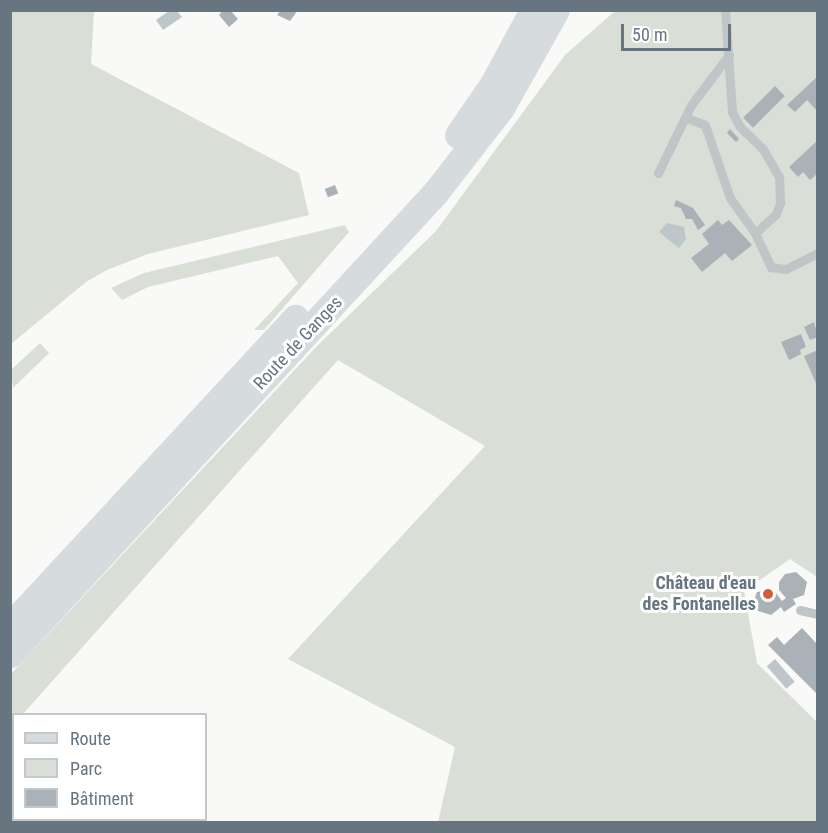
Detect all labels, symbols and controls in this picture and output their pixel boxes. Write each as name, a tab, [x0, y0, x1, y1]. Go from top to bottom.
scale bar	[624, 12, 734, 50]
text: 50 m	[632, 24, 667, 45]
street label: Route de Ganges	[249, 292, 347, 394]
place label: Château d'eau des Fontanelles	[643, 573, 756, 616]
marker: Château d'eau des Fontanelles	[761, 587, 775, 601]
legend	[12, 713, 207, 821]
text: Route	[70, 728, 111, 749]
text: Parc	[70, 758, 102, 779]
text: Bâtiment	[70, 788, 134, 809]

